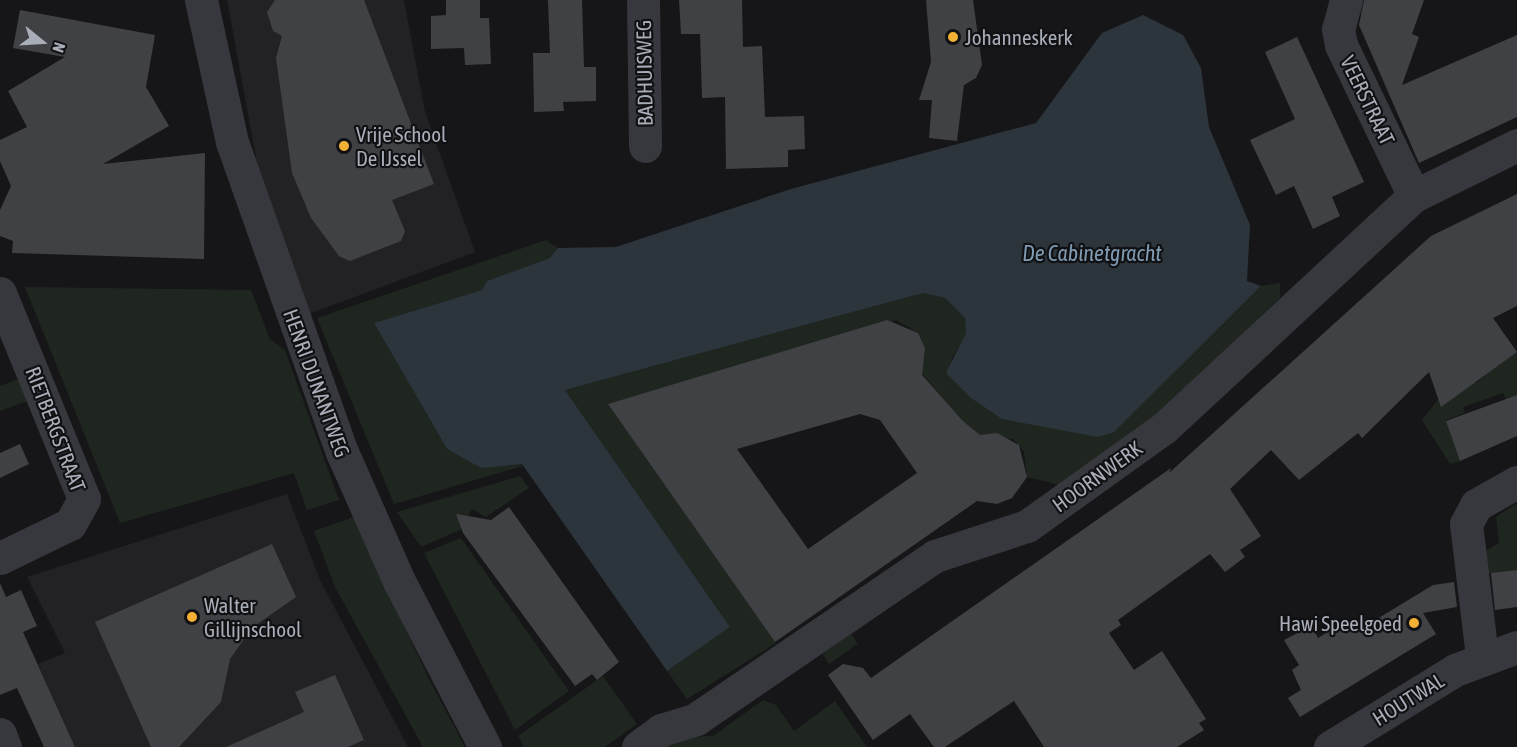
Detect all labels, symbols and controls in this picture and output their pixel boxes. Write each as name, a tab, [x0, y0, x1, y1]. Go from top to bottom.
north arrow	[12, 12, 72, 72]
street label: BADHUISWEG	[630, 20, 658, 126]
place label: Johanneskerk	[965, 24, 1073, 50]
marker: Johanneskerk	[946, 30, 960, 44]
text: N	[49, 40, 69, 55]
street label: VEERSTRAAT	[1336, 51, 1400, 149]
place label: Vrije School De IJssel	[356, 121, 447, 171]
marker: Vrije School De IJssel	[337, 139, 351, 153]
water label: De Cabinetgracht	[1022, 241, 1162, 267]
street label: HENRI DUNANTWEG	[278, 305, 356, 461]
street label: RIETBERGSTRAAT	[21, 363, 91, 495]
street label: HOORNWERK	[1047, 435, 1147, 517]
place label: Walter Gillijnschool	[204, 592, 302, 642]
marker: Walter Gillijnschool	[185, 610, 199, 624]
place label: Hawi Speelgoed	[1279, 610, 1402, 636]
marker: Hawi Speelgoed	[1407, 616, 1421, 630]
street label: HOUTWAL	[1368, 667, 1448, 731]

